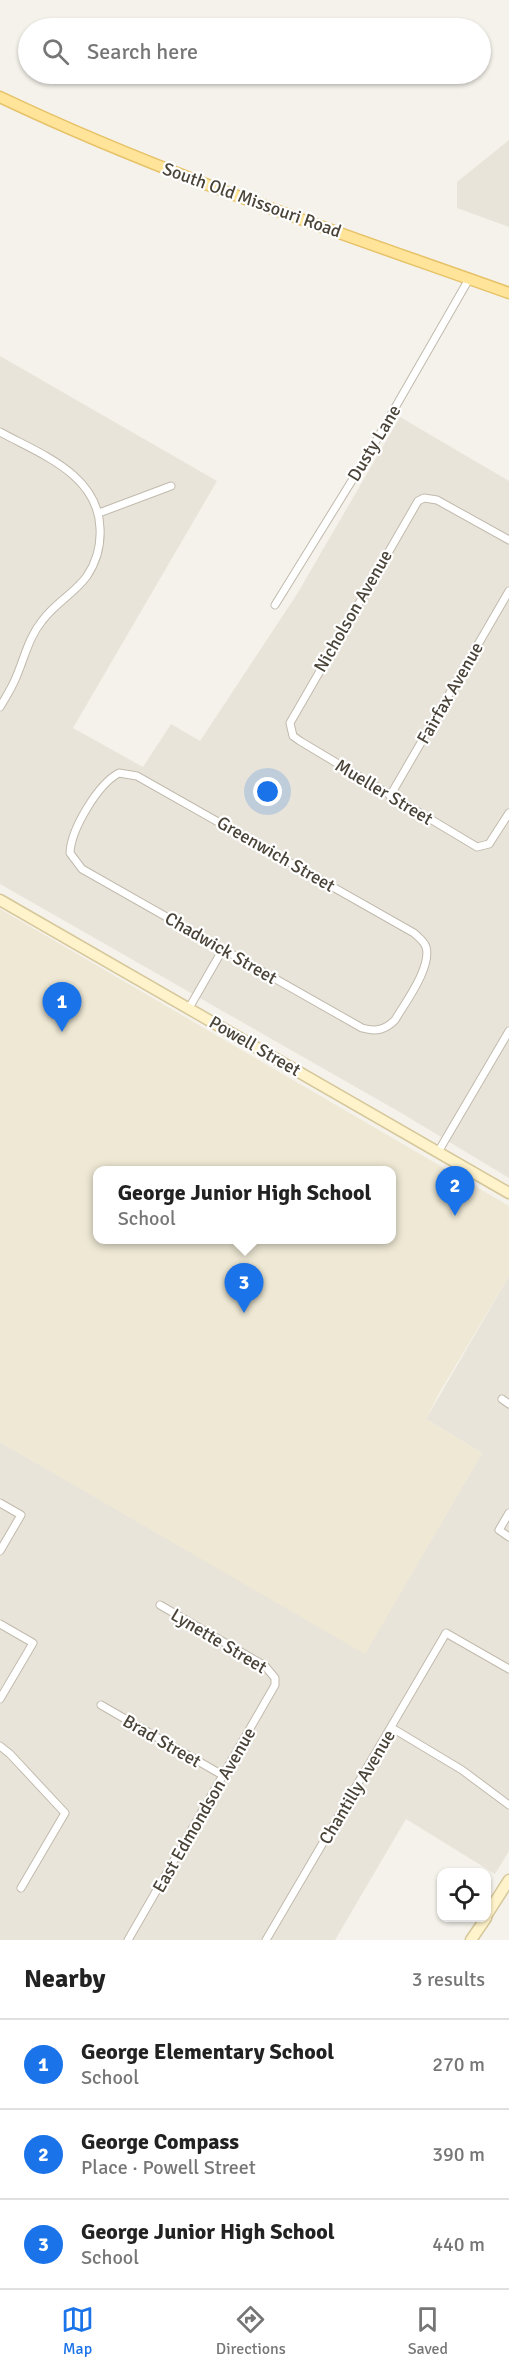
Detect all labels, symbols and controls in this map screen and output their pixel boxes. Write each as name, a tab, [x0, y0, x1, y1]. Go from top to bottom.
search box	[18, 18, 491, 84]
icon: search	[39, 35, 72, 68]
text: Search here	[87, 38, 198, 65]
street label: South Old Missouri Road	[160, 157, 344, 243]
street label: Dusty Lane	[343, 401, 405, 485]
street label: Nicholson Avenue	[309, 546, 397, 676]
street label: Fairfax Avenue	[412, 638, 488, 748]
street label: Mueller Street	[331, 754, 437, 830]
your location	[253, 777, 282, 806]
street label: Greenwich Street	[213, 811, 339, 897]
street label: Chadwick Street	[161, 907, 281, 989]
pin: 1	[42, 982, 82, 1032]
street label: Powell Street	[205, 1011, 305, 1081]
popup	[93, 1166, 396, 1244]
pin: 2	[436, 1166, 474, 1216]
text: George Junior High School	[118, 1179, 371, 1206]
text: School	[118, 1206, 176, 1231]
pin: 3	[224, 1264, 264, 1313]
street label: Lynette Street	[167, 1604, 271, 1678]
street label: Brad Street	[119, 1710, 205, 1772]
street label: East Edmondson Avenue	[148, 1723, 260, 1897]
street label: Chantilly Avenue	[314, 1726, 400, 1848]
map controls	[437, 1868, 491, 1922]
button: locate	[437, 1868, 491, 1922]
text: Nearby	[24, 1963, 105, 1995]
text: 3 results	[412, 1967, 485, 1992]
text: George Elementary School	[81, 2038, 334, 2065]
text: 1	[38, 2052, 49, 2077]
text: 270 m	[432, 2052, 485, 2077]
text: School	[81, 2065, 139, 2090]
text: George Compass	[81, 2128, 239, 2155]
text: 2	[38, 2142, 49, 2167]
text: 390 m	[432, 2142, 485, 2167]
text: Place · Powell Street	[81, 2155, 256, 2180]
text: George Junior High School	[81, 2218, 335, 2245]
text: 3	[38, 2232, 49, 2257]
text: 440 m	[432, 2232, 485, 2257]
text: School	[81, 2245, 139, 2270]
tab: Map	[61, 2303, 94, 2359]
tab: Directions	[216, 2303, 286, 2359]
tab: Saved	[408, 2303, 448, 2359]

